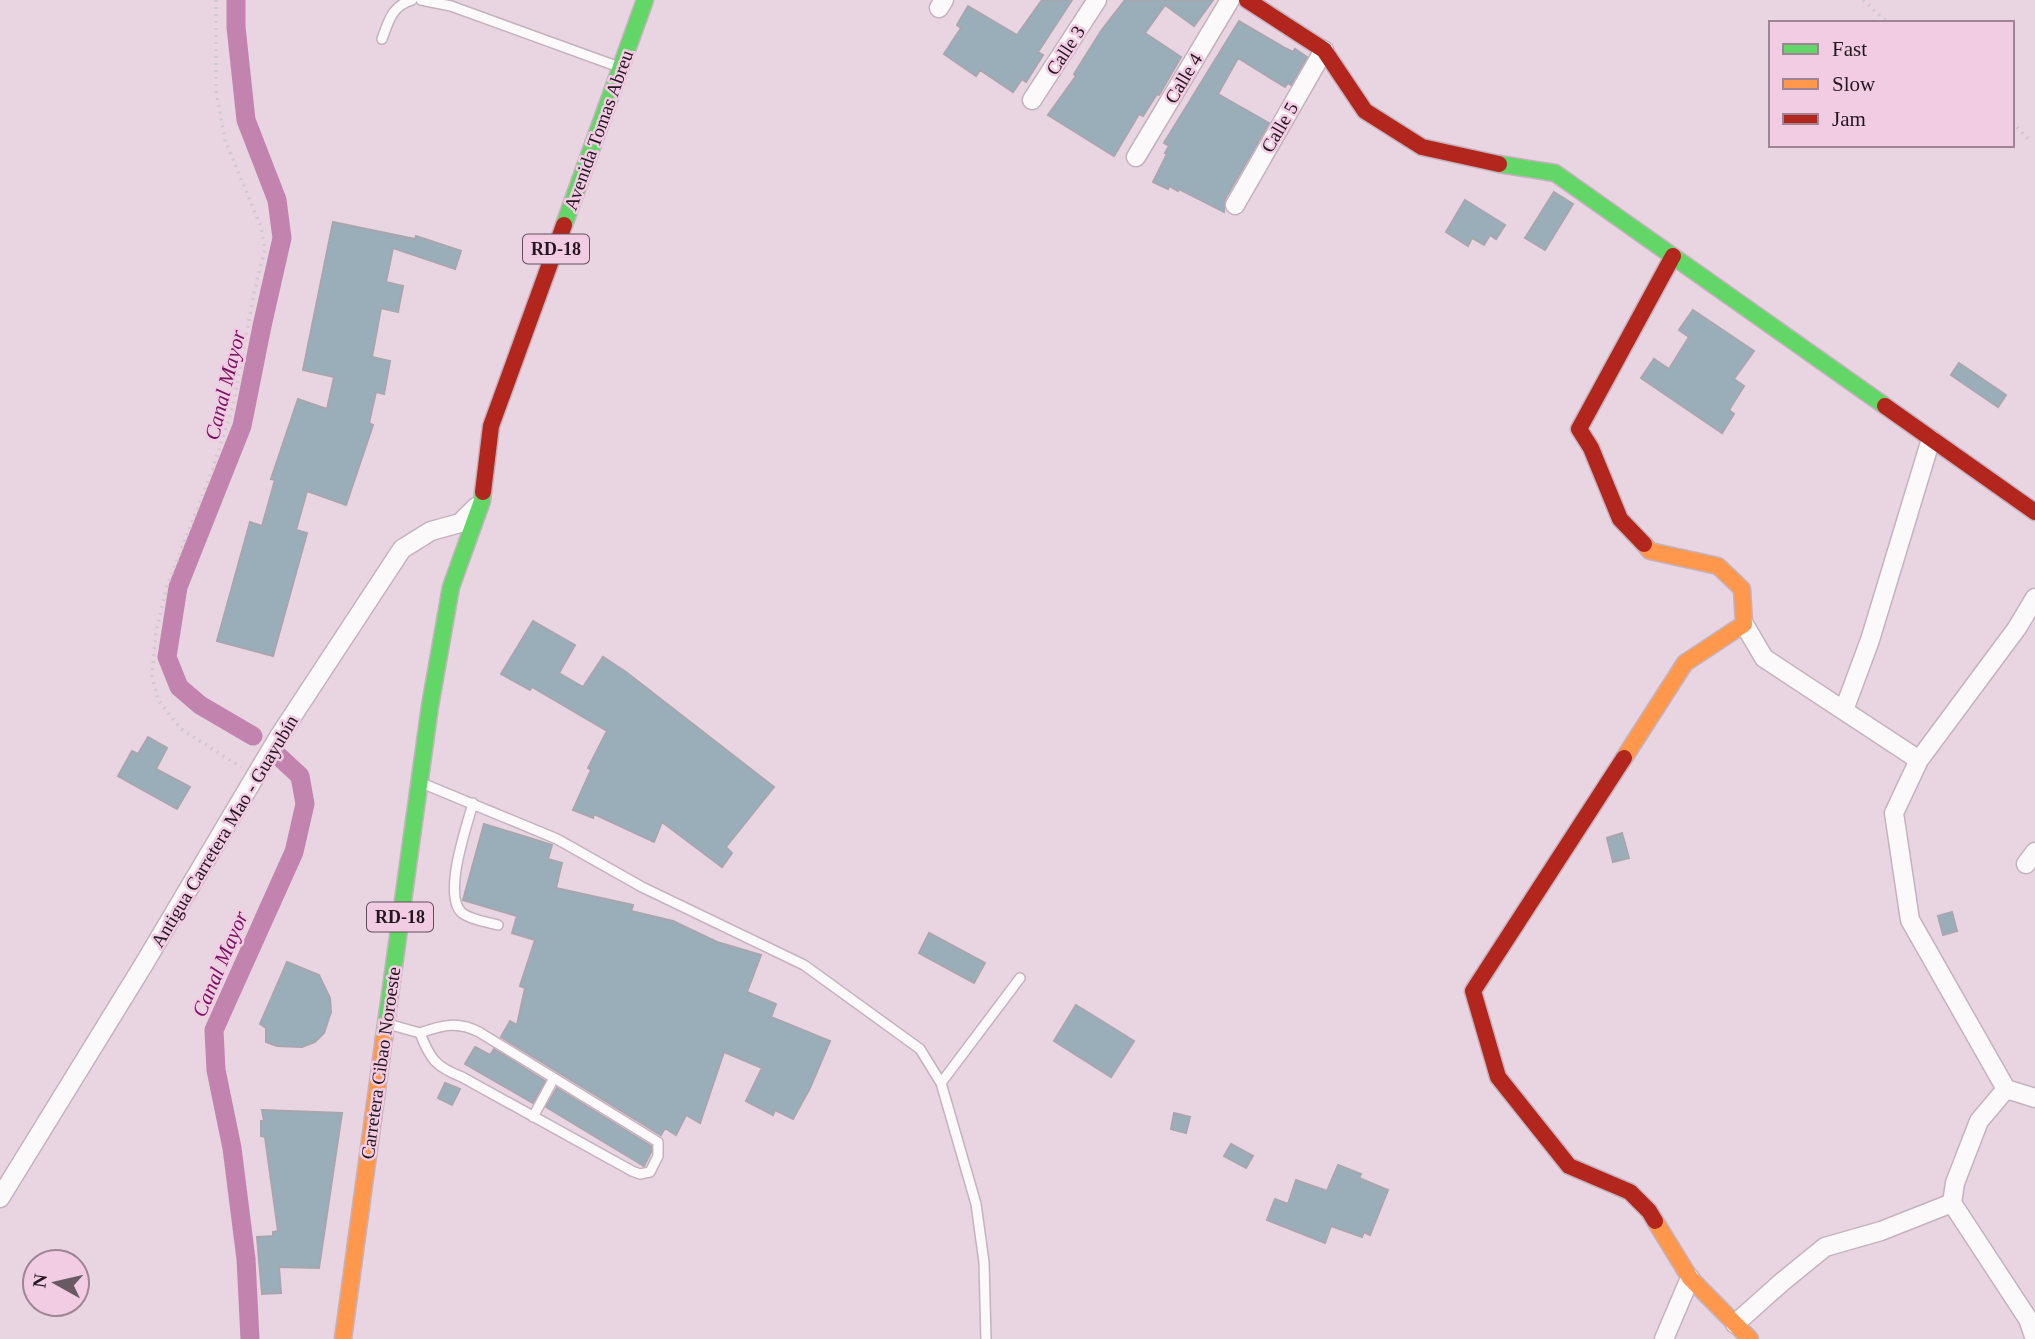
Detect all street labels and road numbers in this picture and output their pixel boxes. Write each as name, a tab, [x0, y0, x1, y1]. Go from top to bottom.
street label: Calle 3	[1042, 22, 1089, 79]
street label: Avenida Tomas Abreu	[560, 47, 637, 213]
street label: Calle 4	[1160, 49, 1207, 107]
street label: Calle 5	[1257, 98, 1302, 156]
road number: RD-18	[523, 234, 589, 264]
street label: Antigua Carretera Mao - Guayubín	[147, 711, 302, 951]
road number: RD-18	[367, 902, 433, 932]
street label: Carretera Cibao Noroeste	[357, 965, 404, 1161]

